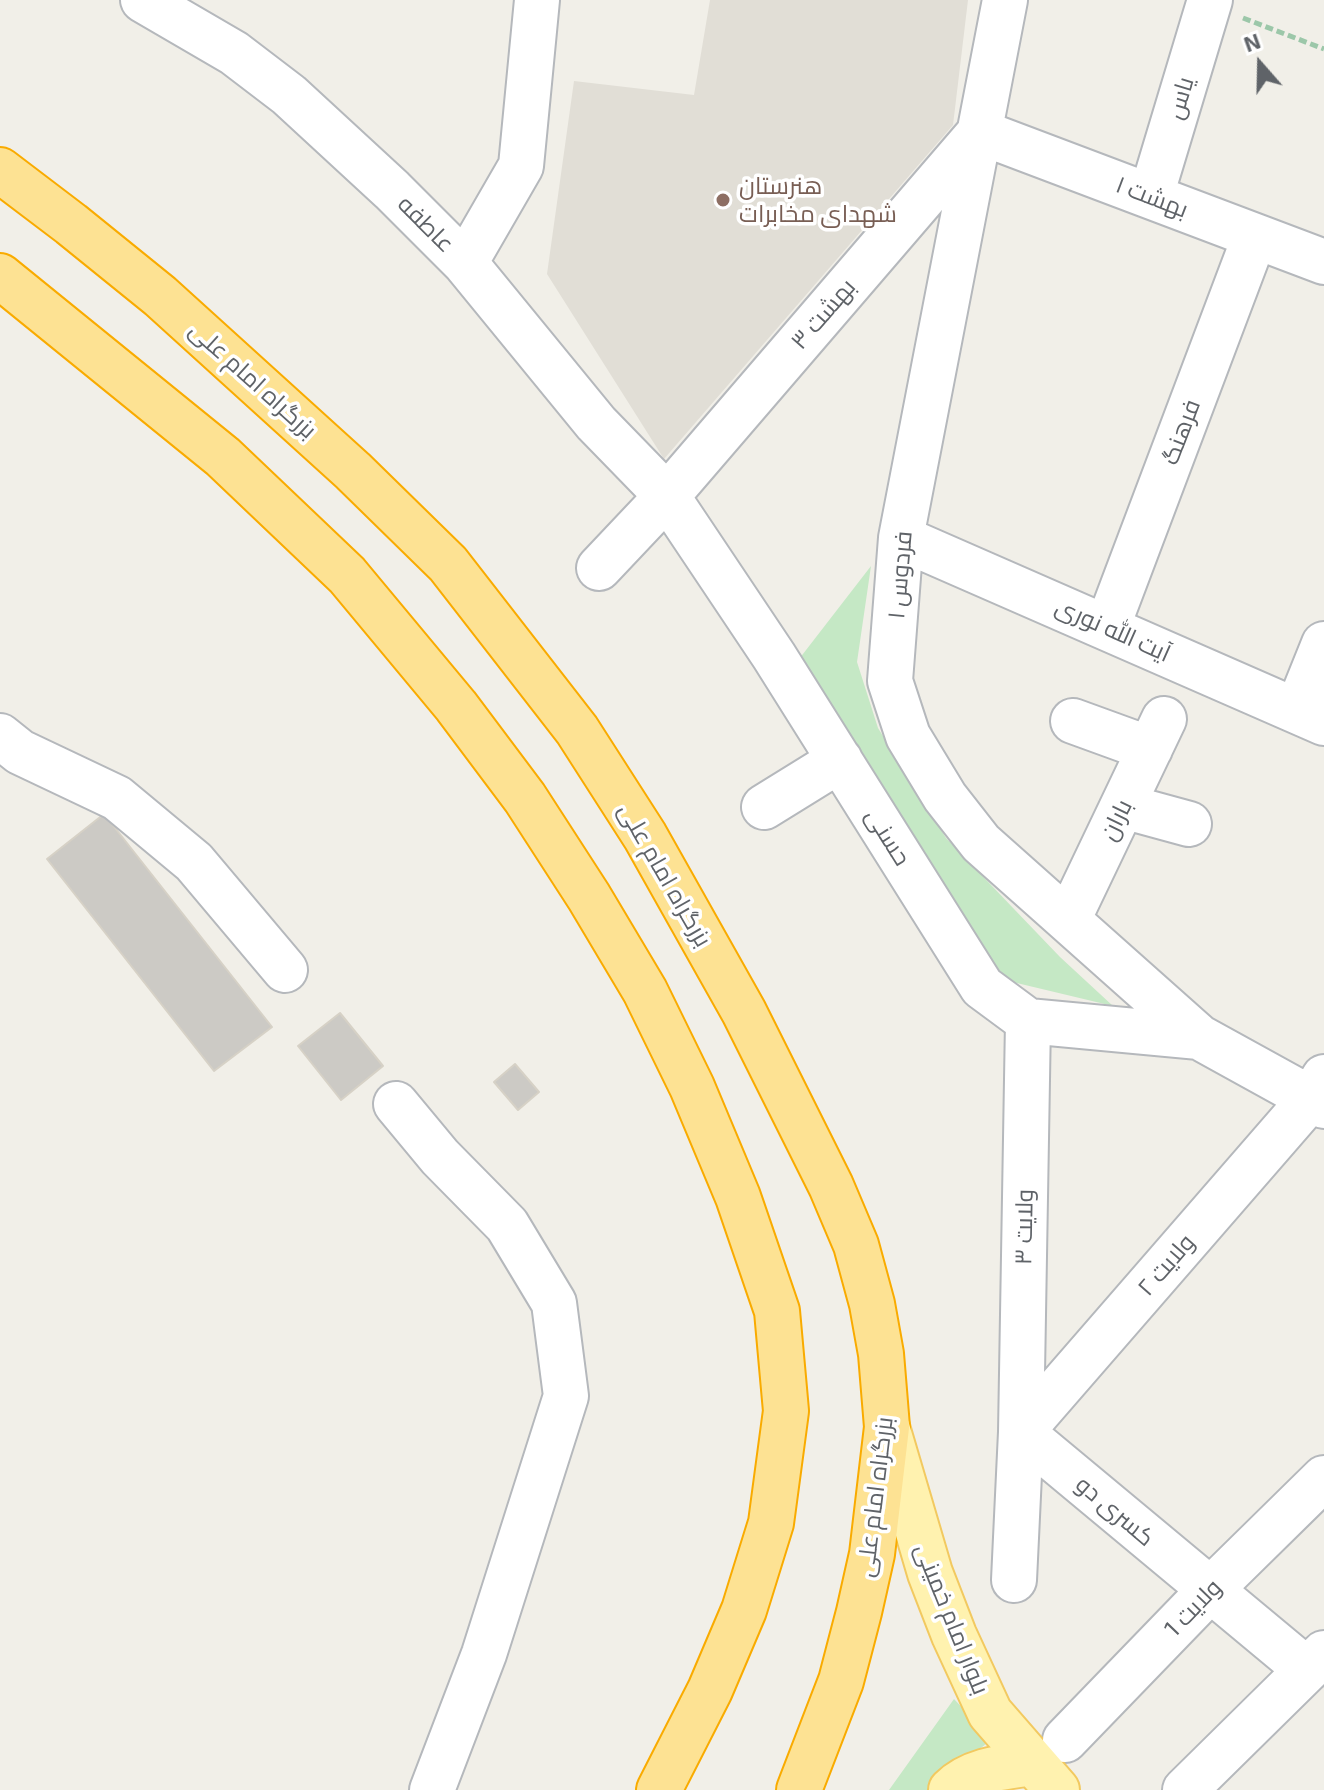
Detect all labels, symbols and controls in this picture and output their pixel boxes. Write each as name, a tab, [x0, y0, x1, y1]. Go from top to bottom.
north arrow	[1220, 24, 1300, 104]
text: N	[1240, 27, 1264, 56]
street label: یاس	[1160, 73, 1200, 123]
street label: بهشت ۱	[1112, 170, 1192, 224]
place label: هنرستان شهدای مخابرات	[739, 172, 897, 228]
street label: عاطفه	[392, 190, 460, 258]
marker: هنرستان شهدای مخابرات	[714, 191, 732, 209]
street label: بهشت ۳	[785, 273, 861, 355]
street label: بزرگراه امام علی	[183, 315, 323, 445]
street label: فرهنگ	[1155, 395, 1207, 469]
street label: فردوس ۱	[882, 530, 918, 620]
street label: آیت الله نوری	[1051, 592, 1175, 668]
street label: باران	[1094, 795, 1138, 845]
street label: بزرگراه امام علی	[612, 798, 718, 952]
street label: حسنی	[859, 803, 917, 871]
street label: ولایت ۳	[1009, 1189, 1039, 1265]
street label: ولایت ۲	[1131, 1228, 1201, 1302]
street label: بزرگراه امام علی	[851, 1415, 899, 1579]
street label: کسری دو	[1070, 1470, 1160, 1552]
street label: بلوار امام خمینی	[909, 1539, 995, 1699]
street label: ولایت 1	[1159, 1573, 1227, 1643]

